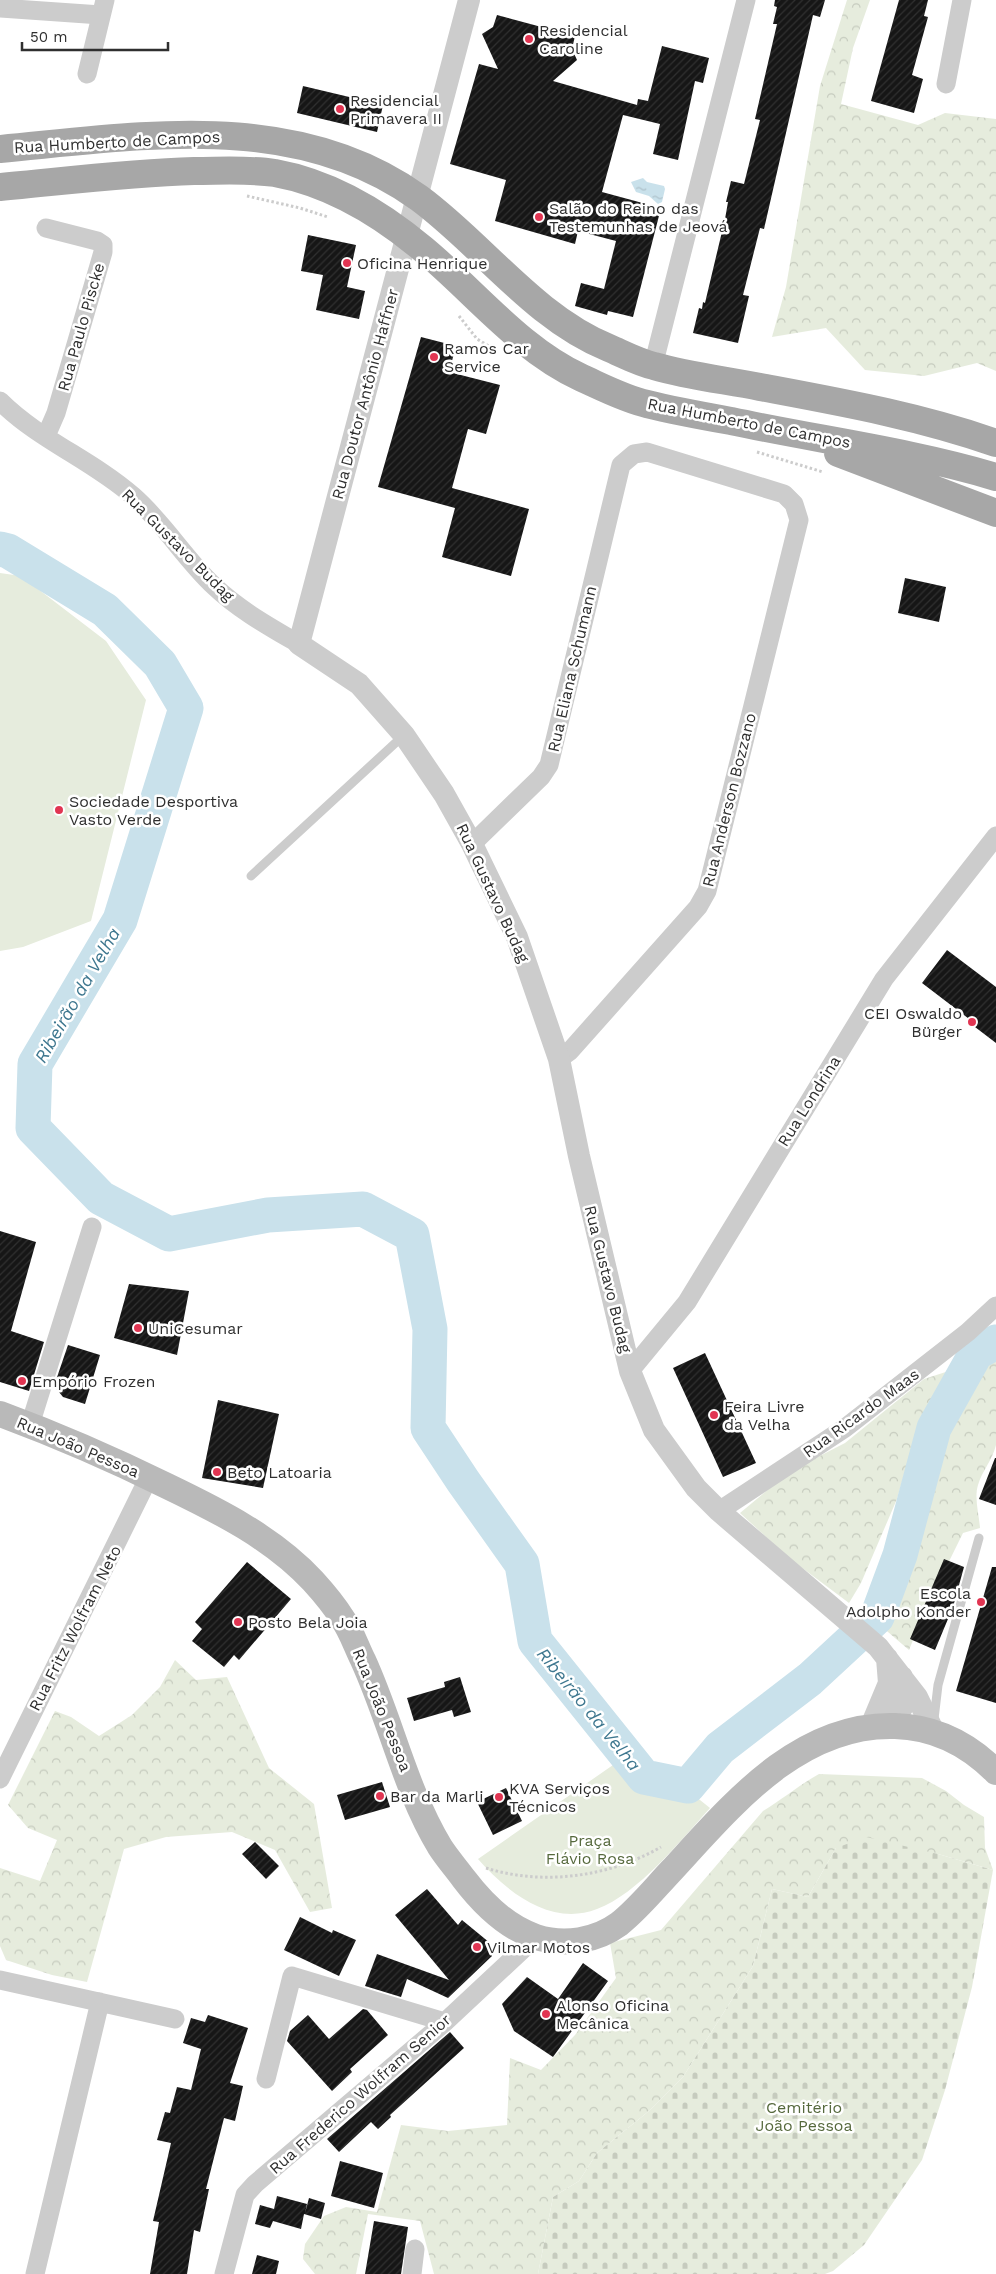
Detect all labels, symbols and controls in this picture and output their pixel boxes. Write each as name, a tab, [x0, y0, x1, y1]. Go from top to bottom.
scale bar	[22, 20, 169, 52]
place label: Residencial Caroline	[539, 21, 628, 58]
text: 50 m	[30, 28, 67, 46]
marker: Residencial Caroline	[523, 33, 535, 45]
place label: Residencial Primavera II	[350, 91, 442, 128]
marker: Residencial Primavera II	[334, 103, 346, 115]
street label: Rua Humberto de Campos	[13, 127, 221, 157]
place label: Salão do Reino das Testemunhas de Jeová	[549, 199, 728, 236]
marker: Salão do Reino das Testemunhas de Jeová	[533, 211, 545, 223]
place label: Oficina Henrique	[357, 254, 487, 273]
marker: Oficina Henrique	[341, 257, 353, 269]
street label: Rua Paulo Piscke	[54, 261, 108, 393]
street label: Rua Doutor Antônio Haffner	[328, 286, 402, 502]
place label: Ramos Car Service	[444, 339, 529, 376]
marker: Ramos Car Service	[428, 351, 440, 363]
street label: Rua Humberto de Campos	[646, 394, 852, 452]
street label: Rua Gustavo Budag	[118, 485, 239, 606]
street label: Rua Eliana Schumann	[544, 584, 600, 754]
street label: Rua Anderson Bozzano	[698, 711, 760, 889]
place label: Sociedade Desportiva Vasto Verde	[69, 792, 238, 829]
marker: Sociedade Desportiva Vasto Verde	[53, 804, 65, 816]
street label: Rua Gustavo Budag	[452, 820, 534, 966]
water label: Ribeirão da Velha	[30, 924, 124, 1066]
place label: CEI Oswaldo Bürger	[864, 1004, 962, 1041]
marker: CEI Oswaldo Bürger	[966, 1016, 978, 1028]
street label: Rua Londrina	[774, 1052, 844, 1150]
street label: Rua Gustavo Budag	[580, 1203, 636, 1355]
place label: UniCesumar	[148, 1319, 243, 1338]
marker: UniCesumar	[132, 1322, 144, 1334]
street label: Rua Ricardo Maas	[799, 1365, 923, 1461]
place label: Empório Frozen	[32, 1372, 155, 1391]
marker: Empório Frozen	[16, 1375, 28, 1387]
place label: Feira Livre da Velha	[724, 1397, 804, 1434]
marker: Feira Livre da Velha	[708, 1409, 720, 1421]
street label: Rua João Pessoa	[14, 1413, 142, 1481]
place label: Beto Latoaria	[227, 1463, 332, 1482]
marker: Beto Latoaria	[211, 1466, 223, 1478]
street label: Rua Fritz Wolfram Neto	[25, 1542, 125, 1714]
place label: Escola Adolpho Konder	[846, 1584, 971, 1621]
marker: Escola Adolpho Konder	[975, 1596, 987, 1608]
place label: Posto Bela Joia	[248, 1613, 368, 1632]
marker: Posto Bela Joia	[232, 1616, 244, 1628]
water label: Ribeirão da Velha	[533, 1643, 645, 1775]
street label: Rua João Pessoa	[349, 1646, 415, 1774]
place label: KVA Serviços Técnicos	[509, 1779, 610, 1816]
place label: Bar da Marli	[390, 1787, 484, 1806]
marker: Bar da Marli	[374, 1790, 386, 1802]
marker: KVA Serviços Técnicos	[493, 1791, 505, 1803]
park label: Praça Flávio Rosa	[546, 1831, 634, 1868]
place label: Vilmar Motos	[487, 1938, 590, 1957]
marker: Vilmar Motos	[471, 1941, 483, 1953]
place label: Alonso Oficina Mecânica	[556, 1996, 669, 2033]
marker: Alonso Oficina Mecânica	[540, 2008, 552, 2020]
street label: Rua Frederico Wolfram Senior	[265, 2010, 455, 2178]
park label: Cemitério João Pessoa	[755, 2098, 853, 2135]

